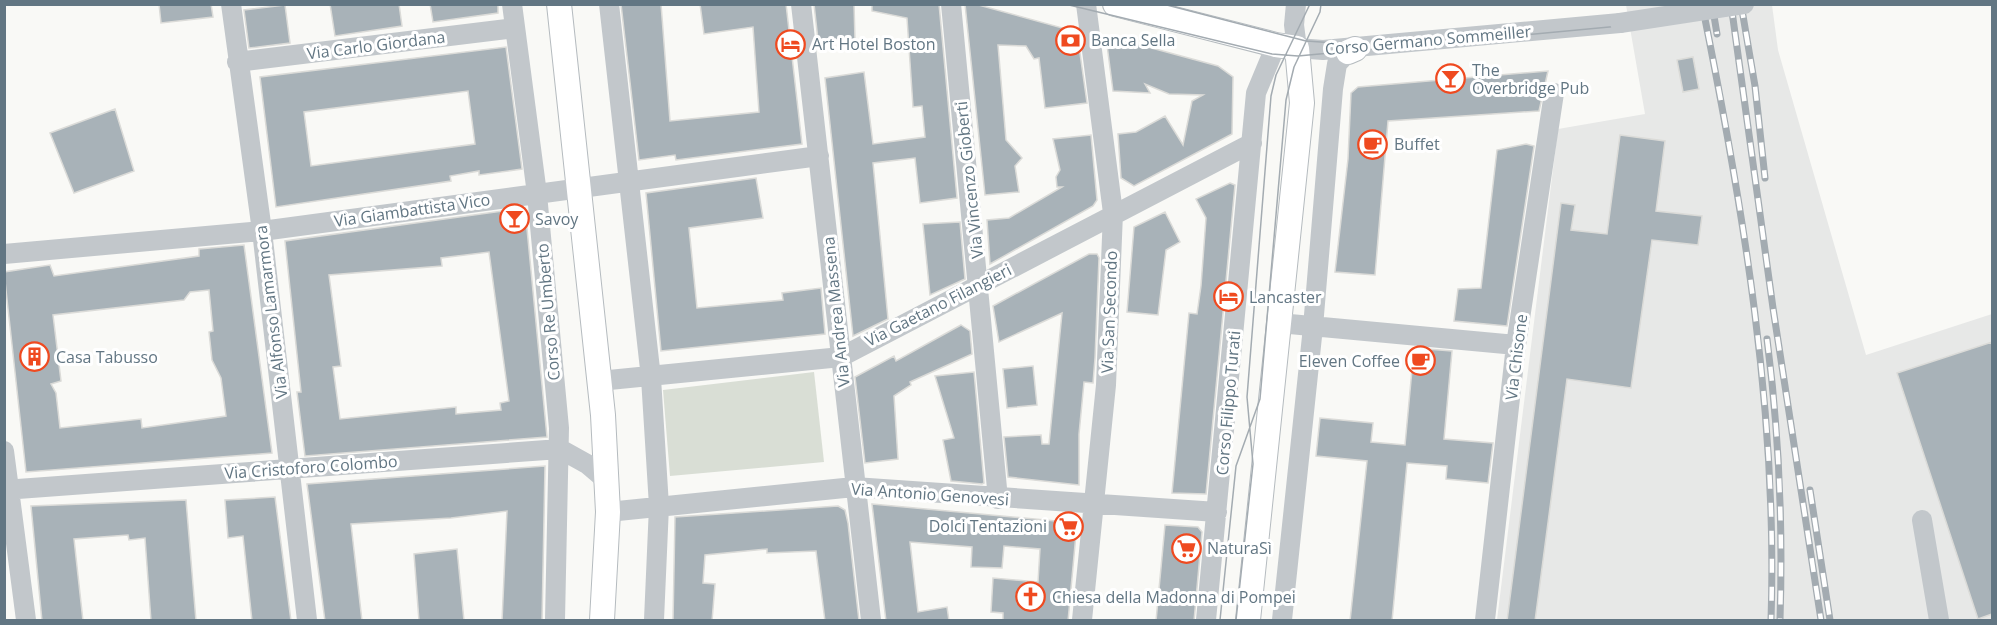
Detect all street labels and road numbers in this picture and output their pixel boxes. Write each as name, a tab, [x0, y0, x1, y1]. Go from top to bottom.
street label: Corso Germano Sommeiller	[1324, 20, 1532, 60]
street label: Via Carlo Giordana	[306, 26, 446, 64]
street label: Via Vincenzo Gioberti	[950, 100, 988, 260]
street label: Via Giambattista Vico	[333, 188, 491, 232]
street label: Via Alfonso Lamarmora	[249, 224, 293, 400]
street label: Via Andrea Massena	[817, 236, 855, 388]
street label: Corso Re Umberto	[531, 242, 565, 382]
street label: Via San Secondo	[1096, 250, 1122, 374]
street label: Via Gaetano Filangieri	[861, 259, 1015, 351]
street label: Via Chisone	[1500, 313, 1532, 401]
street label: Corso Filippo Turati	[1211, 330, 1245, 476]
street label: Via Cristoforo Colombo	[224, 450, 398, 484]
street label: Via Antonio Genovesi	[850, 478, 1010, 510]

